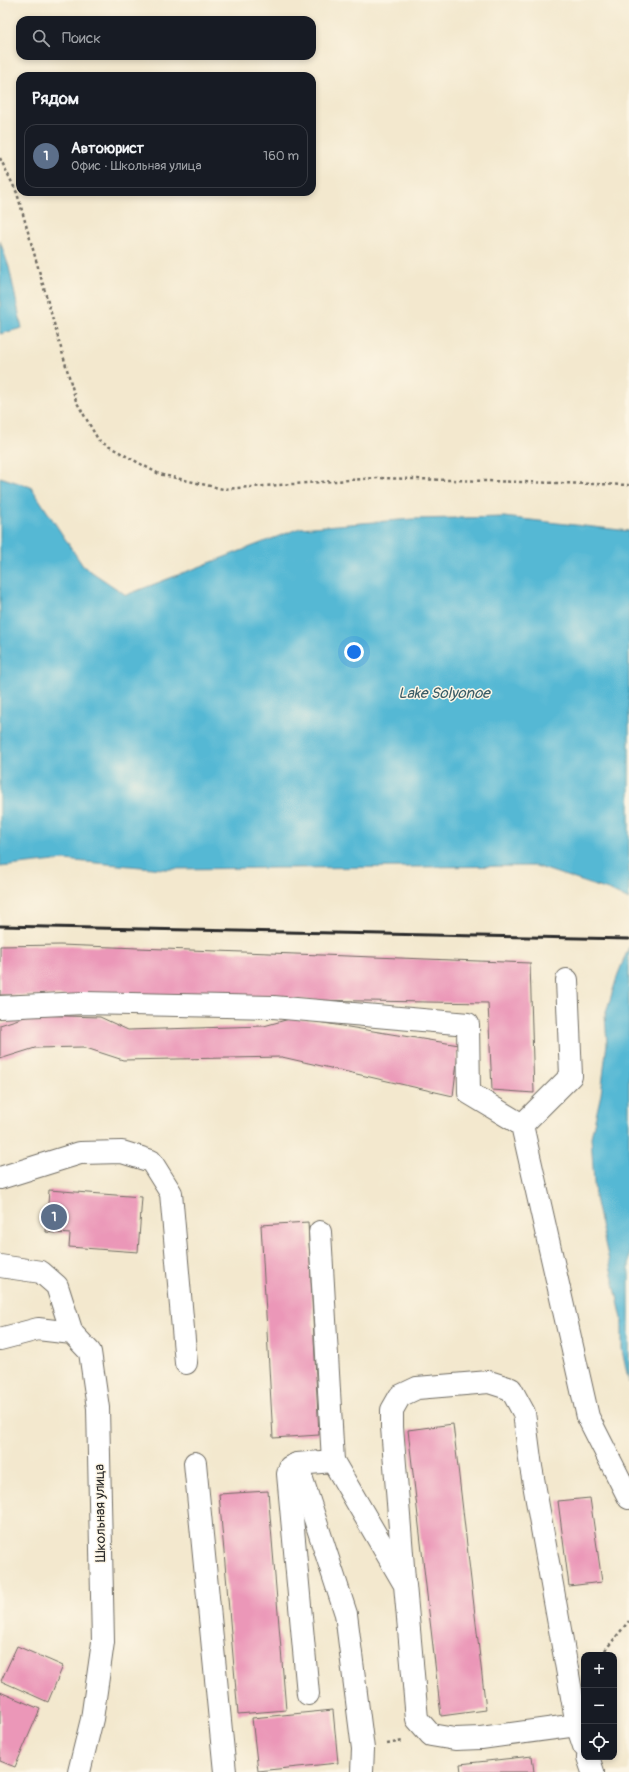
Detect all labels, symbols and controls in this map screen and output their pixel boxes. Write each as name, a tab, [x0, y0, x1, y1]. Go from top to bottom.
search box	[16, 16, 316, 60]
icon: search	[30, 27, 52, 49]
text: Поиск	[62, 29, 101, 48]
text: Рядом	[32, 88, 79, 109]
text: Автоюрист	[71, 139, 144, 158]
text: 1	[43, 148, 49, 164]
text: 160 m	[263, 148, 299, 164]
text: Офис · Школьная улица	[71, 158, 202, 174]
your location	[344, 642, 364, 662]
water label: Lake Solyonoe	[398, 684, 491, 703]
pin: 1	[41, 1202, 67, 1232]
street label: Школьная улица	[91, 1464, 109, 1562]
map controls	[581, 1652, 617, 1760]
button: +	[581, 1652, 617, 1688]
button: −	[581, 1688, 617, 1724]
button: locate	[581, 1724, 617, 1760]

